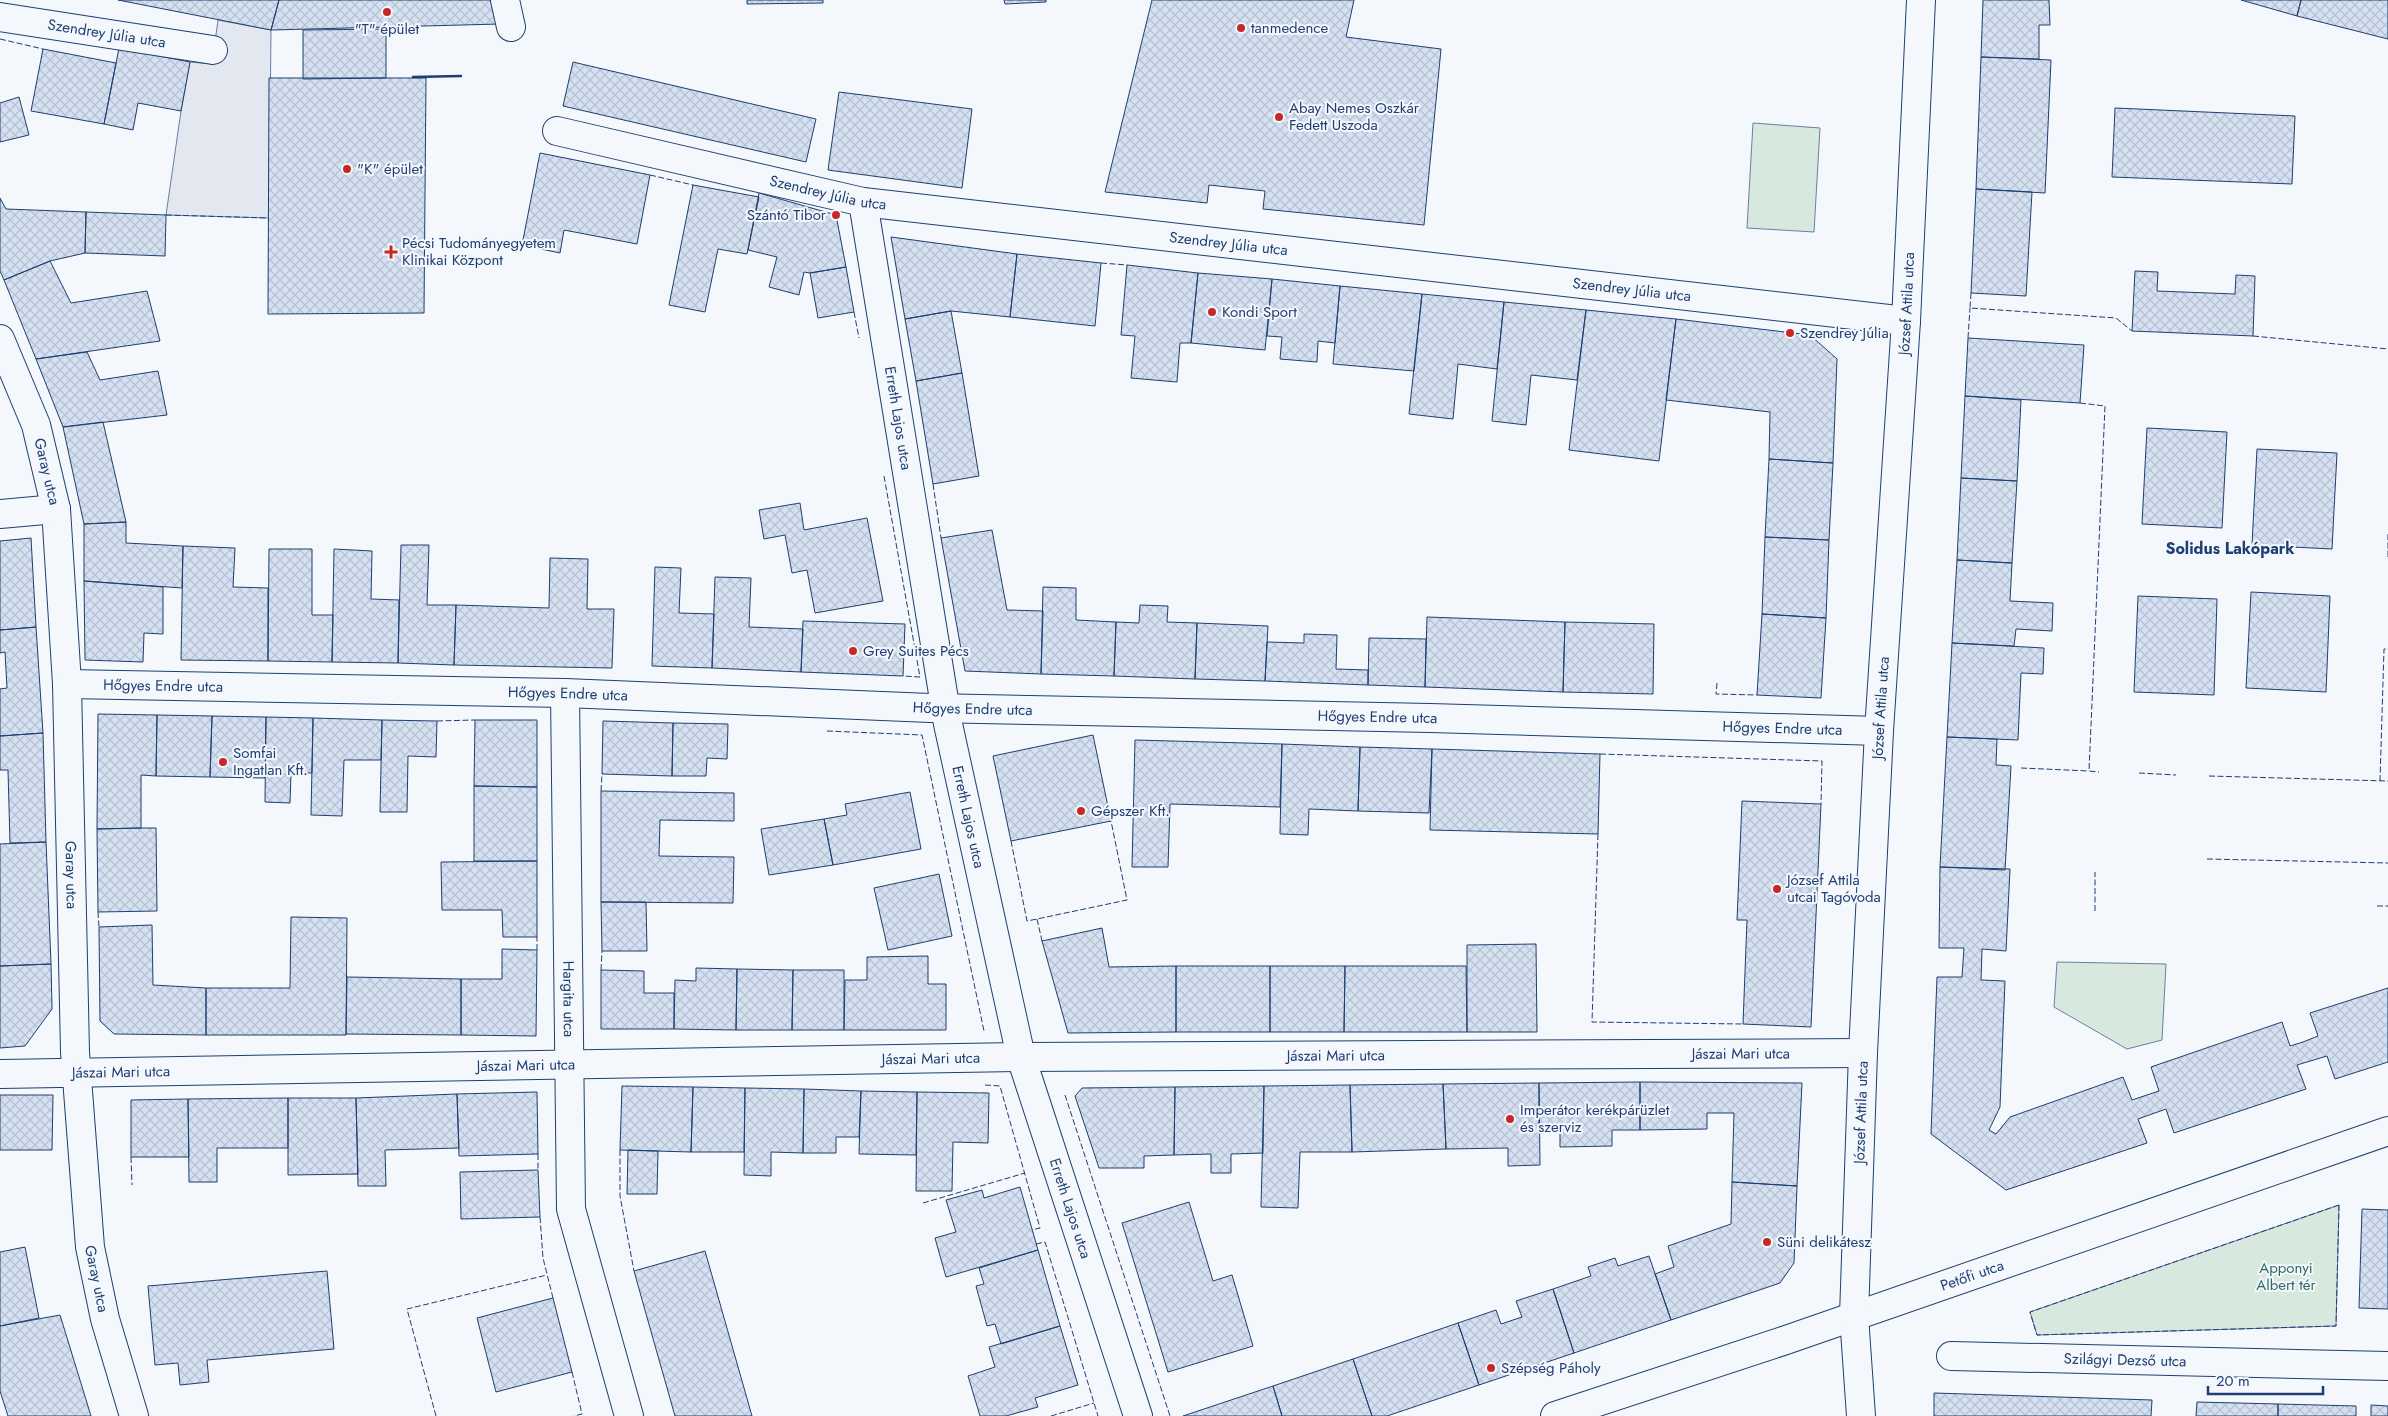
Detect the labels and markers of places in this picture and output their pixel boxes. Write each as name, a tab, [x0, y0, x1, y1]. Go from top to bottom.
marker: "T" épület	[381, 6, 393, 18]
place label: tanmedence	[1251, 17, 1328, 39]
place label: "T" épület	[355, 18, 420, 40]
marker: tanmedence	[1235, 22, 1247, 34]
place label: Abay Nemes Oszkár Fedett Uszoda	[1289, 97, 1420, 136]
marker: Abay Nemes Oszkár Fedett Uszoda	[1273, 111, 1285, 123]
place label: "K" épület	[357, 158, 423, 180]
marker: "K" épület	[341, 163, 353, 175]
place label: Szántó Tibor	[747, 204, 827, 226]
marker: Szántó Tibor	[830, 209, 842, 221]
place label: Pécsi Tudományegyetem Klinikai Központ	[402, 232, 556, 271]
marker: Pécsi Tudományegyetem Klinikai Központ	[384, 245, 398, 259]
place label: Kondi Sport	[1222, 301, 1297, 323]
marker: Kondi Sport	[1206, 306, 1218, 318]
place label: Szendrey Júlia	[1800, 322, 1889, 344]
marker: Szendrey Júlia	[1784, 327, 1796, 339]
place label: Grey Suites Pécs	[863, 640, 969, 662]
marker: Grey Suites Pécs	[847, 645, 859, 657]
place label: Somfai Ingatlan Kft.	[233, 742, 308, 781]
marker: Somfai Ingatlan Kft.	[217, 756, 229, 768]
place label: Gépszer Kft.	[1091, 800, 1170, 822]
marker: Gépszer Kft.	[1075, 805, 1087, 817]
place label: József Attila utcai Tagóvoda	[1785, 869, 1881, 908]
marker: József Attila utcai Tagóvoda	[1771, 883, 1783, 895]
place label: Imperátor kerékpárüzlet és szerviz	[1520, 1099, 1670, 1138]
marker: Imperátor kerékpárüzlet és szerviz	[1504, 1113, 1516, 1125]
place label: Süni delikátesz	[1777, 1231, 1871, 1253]
marker: Süni delikátesz	[1761, 1236, 1773, 1248]
place label: Szépség Páholy	[1501, 1357, 1601, 1379]
marker: Szépség Páholy	[1485, 1362, 1497, 1374]

